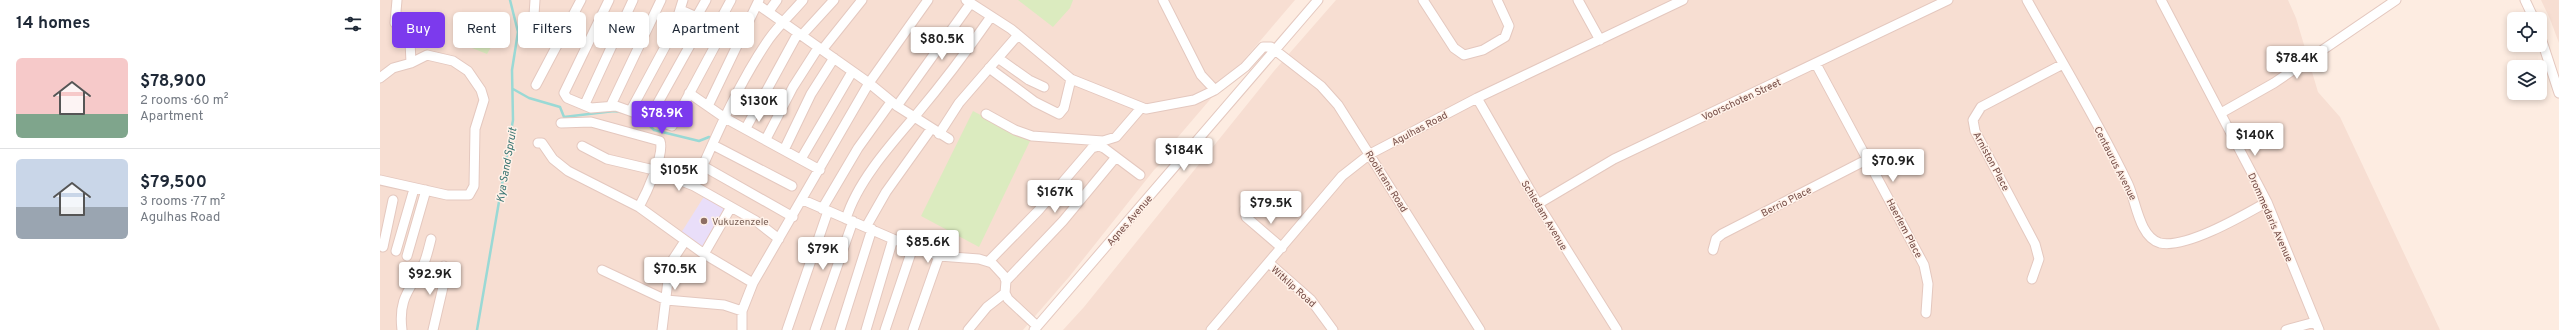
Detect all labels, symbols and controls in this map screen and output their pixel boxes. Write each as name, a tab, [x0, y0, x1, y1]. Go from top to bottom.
chip: Buy	[392, 12, 445, 48]
chip: Rent	[453, 12, 510, 48]
chip: Filters	[518, 12, 586, 48]
chip: New	[594, 12, 649, 48]
chip: Apartment	[657, 12, 754, 48]
map controls	[2507, 12, 2547, 100]
button: locate	[2507, 12, 2547, 52]
text: 14 homes	[16, 13, 90, 35]
icon: filters	[342, 13, 364, 35]
pin: $80.5K	[909, 27, 975, 61]
text: $80.5K	[920, 32, 964, 48]
pin: $78.4K	[2264, 46, 2330, 80]
text: $78.4K	[2275, 51, 2319, 67]
button: layers	[2507, 60, 2547, 100]
text: $78,900	[140, 71, 206, 93]
icon: home	[48, 74, 96, 122]
street label: Voorschoten Street	[1700, 76, 1784, 124]
pin: $130K	[731, 89, 787, 123]
text: 2 rooms · 60 m²	[140, 93, 229, 109]
text: $130K	[740, 94, 778, 110]
pin: $78.9K	[629, 101, 695, 135]
text: $78.9K	[641, 106, 683, 122]
text: Apartment	[140, 109, 203, 125]
street label: Agulhas Road	[1389, 109, 1450, 150]
pin: $140K	[2227, 123, 2283, 157]
street label: Centaurus Avenue	[2090, 124, 2139, 203]
water label: Kya Sand Spruit	[494, 126, 521, 204]
text: $140K	[2235, 128, 2275, 144]
street label: Arniston Place	[1970, 130, 2012, 194]
pin: $184K	[1156, 138, 1212, 172]
text: $184K	[1165, 143, 1203, 159]
street label: Rooikrans Road	[1362, 148, 1410, 215]
pin: $70.9K	[1860, 149, 1926, 183]
text: $70.9K	[1871, 154, 1915, 170]
pin: $105K	[651, 158, 707, 192]
text: $105K	[660, 163, 698, 179]
street label: Drommedaris Avenue	[2244, 171, 2295, 264]
text: $79,500	[140, 172, 207, 194]
icon: home	[48, 175, 96, 223]
street label: Schiedam Avenue	[1518, 178, 1570, 253]
pin: $167K	[1027, 180, 1083, 214]
street label: Berrio Place	[1759, 184, 1814, 221]
text: $167K	[1036, 185, 1074, 201]
pin: $79.5K	[1238, 191, 1304, 225]
street label: Agnes Avenue	[1104, 193, 1156, 249]
text: 3 rooms · 77 m²	[140, 194, 225, 210]
text: $79.5K	[1249, 196, 1293, 212]
street label: Haerlem Place	[1883, 197, 1925, 261]
text: Agulhas Road	[140, 210, 220, 226]
marker: Vukuzenzele	[699, 216, 709, 226]
place label: Vukuzenzele	[712, 216, 769, 229]
pin: $85.6K	[895, 230, 961, 264]
text: $85.6K	[906, 235, 950, 251]
pin: $79K	[799, 237, 847, 271]
text: $79K	[807, 242, 839, 258]
pin: $70.5K	[642, 257, 708, 291]
pin: $92.9K	[397, 262, 463, 296]
text: $70.5K	[653, 262, 697, 278]
street label: Witklip Road	[1268, 263, 1318, 311]
text: $92.9K	[408, 267, 452, 283]

